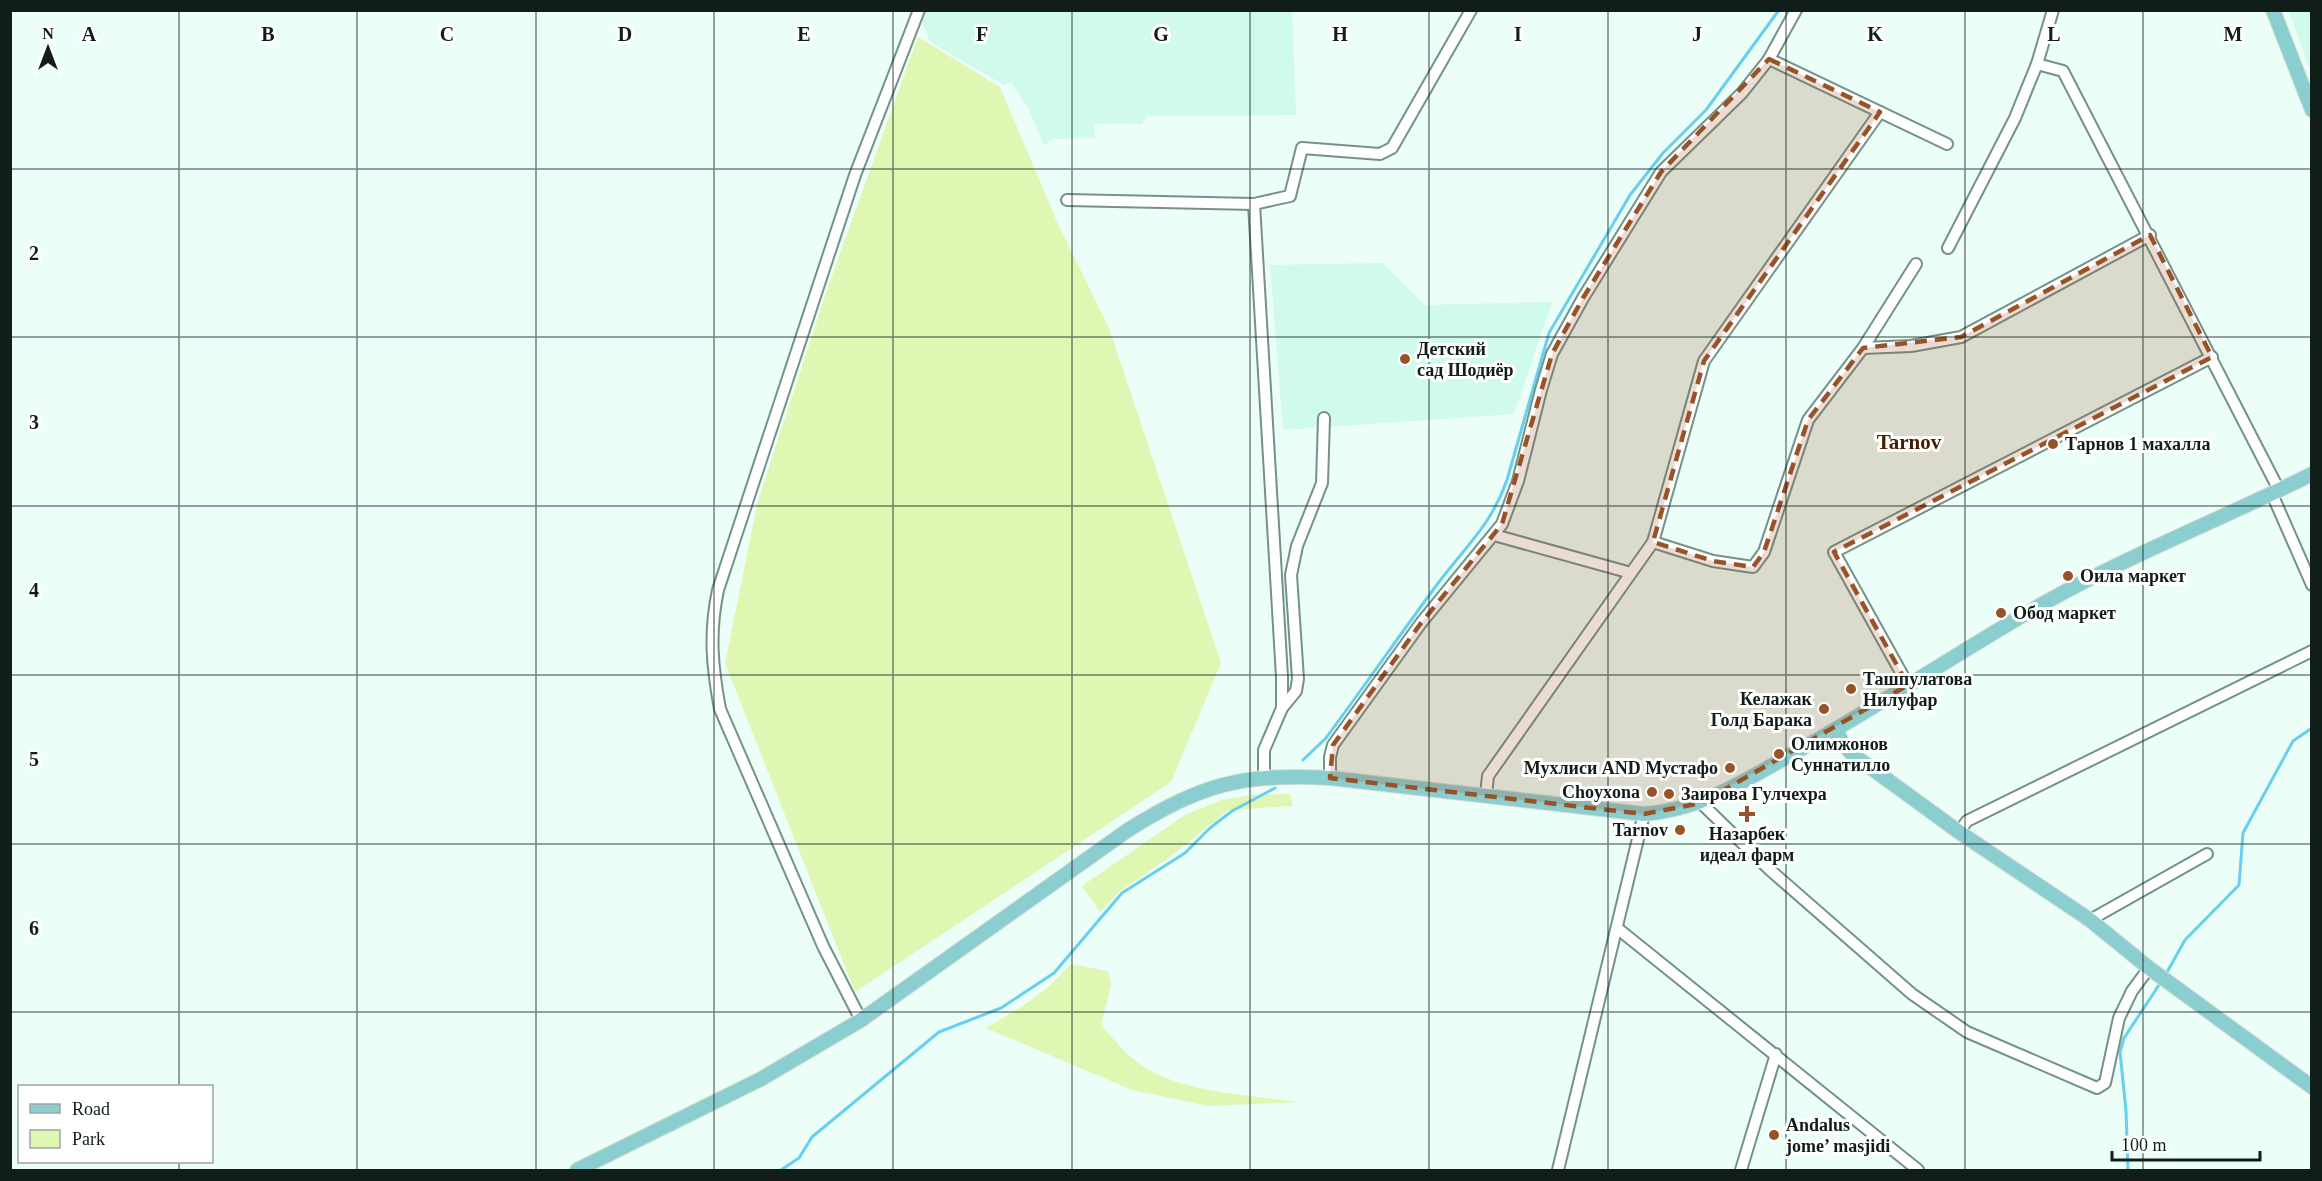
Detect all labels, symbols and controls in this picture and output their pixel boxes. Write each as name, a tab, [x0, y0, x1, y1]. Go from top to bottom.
north arrow	[18, 18, 78, 78]
text: A	[82, 23, 97, 45]
text: B	[261, 23, 275, 45]
text: C	[440, 23, 454, 45]
text: D	[618, 23, 632, 45]
text: E	[797, 23, 811, 45]
text: F	[976, 23, 988, 45]
text: G	[1153, 23, 1169, 45]
text: H	[1332, 23, 1348, 45]
text: I	[1514, 23, 1522, 45]
text: J	[1692, 23, 1702, 45]
text: K	[1867, 23, 1883, 45]
text: L	[2047, 23, 2061, 45]
text: M	[2224, 23, 2243, 45]
text: N	[42, 25, 54, 42]
text: 2	[29, 242, 39, 264]
place label: Детский сад Шодиёр	[1417, 339, 1514, 380]
marker: Детский сад Шодиёр	[1398, 352, 1412, 366]
text: 3	[29, 411, 39, 433]
district label: Tarnov	[1877, 430, 1942, 454]
place label: Тарнов 1 махалла	[2065, 434, 2210, 454]
marker: Тарнов 1 махалла	[2046, 437, 2060, 451]
place label: Оила маркет	[2080, 566, 2186, 586]
marker: Оила маркет	[2061, 569, 2075, 583]
text: 4	[29, 579, 39, 601]
place label: Обод маркет	[2013, 603, 2116, 623]
marker: Обод маркет	[1994, 606, 2008, 620]
place label: Ташпулатова Нилуфар	[1863, 669, 1972, 710]
marker: Ташпулатова Нилуфар	[1844, 682, 1858, 696]
place label: Келажак Голд Барака	[1711, 689, 1813, 730]
marker: Келажак Голд Барака	[1817, 702, 1831, 716]
place label: Олимжонов Суннатилло	[1791, 734, 1890, 775]
marker: Олимжонов Суннатилло	[1772, 747, 1786, 761]
text: 5	[29, 748, 39, 770]
place label: Мухлиси AND Мустафо	[1524, 758, 1718, 778]
marker: Мухлиси AND Мустафо	[1723, 761, 1737, 775]
place label: Choyxona	[1562, 782, 1640, 802]
place label: Заирова Гулчехра	[1681, 784, 1827, 804]
marker: Choyxona	[1645, 785, 1659, 799]
marker: Заирова Гулчехра	[1662, 787, 1676, 801]
marker: Назарбек идеал фарм	[1740, 807, 1754, 821]
place label: Tarnov	[1613, 820, 1668, 840]
marker: Tarnov	[1673, 823, 1687, 837]
place label: Назарбек идеал фарм	[1700, 824, 1794, 865]
text: 6	[29, 917, 39, 939]
legend	[18, 1085, 213, 1163]
text: Road	[72, 1099, 110, 1119]
place label: Andalus jome’ masjidi	[1785, 1115, 1890, 1156]
scale bar	[2112, 1124, 2260, 1162]
marker: Andalus jome’ masjidi	[1767, 1128, 1781, 1142]
text: Park	[72, 1129, 105, 1149]
text: 100 m	[2121, 1135, 2167, 1155]

